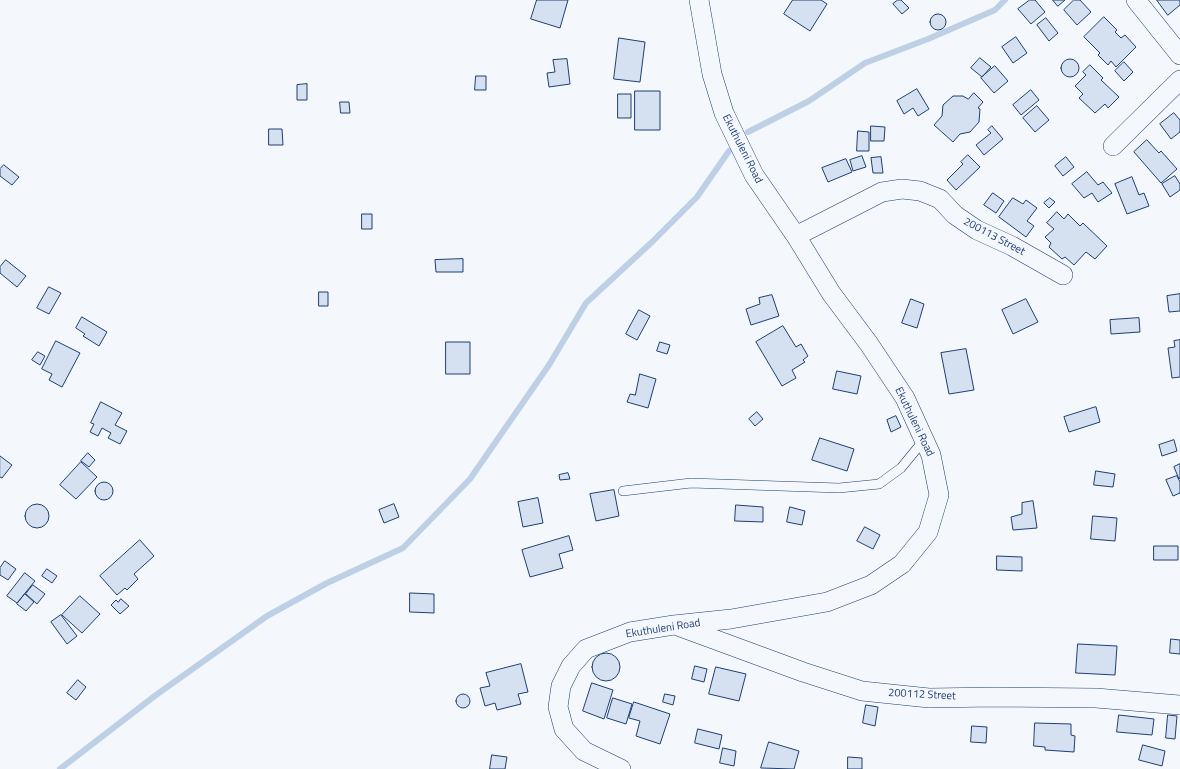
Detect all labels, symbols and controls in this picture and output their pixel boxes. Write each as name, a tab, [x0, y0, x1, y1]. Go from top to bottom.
street label: Ekuthuleni Road	[719, 112, 765, 186]
street label: 200113 Street	[961, 215, 1027, 259]
street label: Ekuthuleni Road	[892, 385, 936, 459]
street label: Ekuthuleni Road	[625, 617, 701, 641]
street label: 200112 Street	[888, 687, 956, 703]

